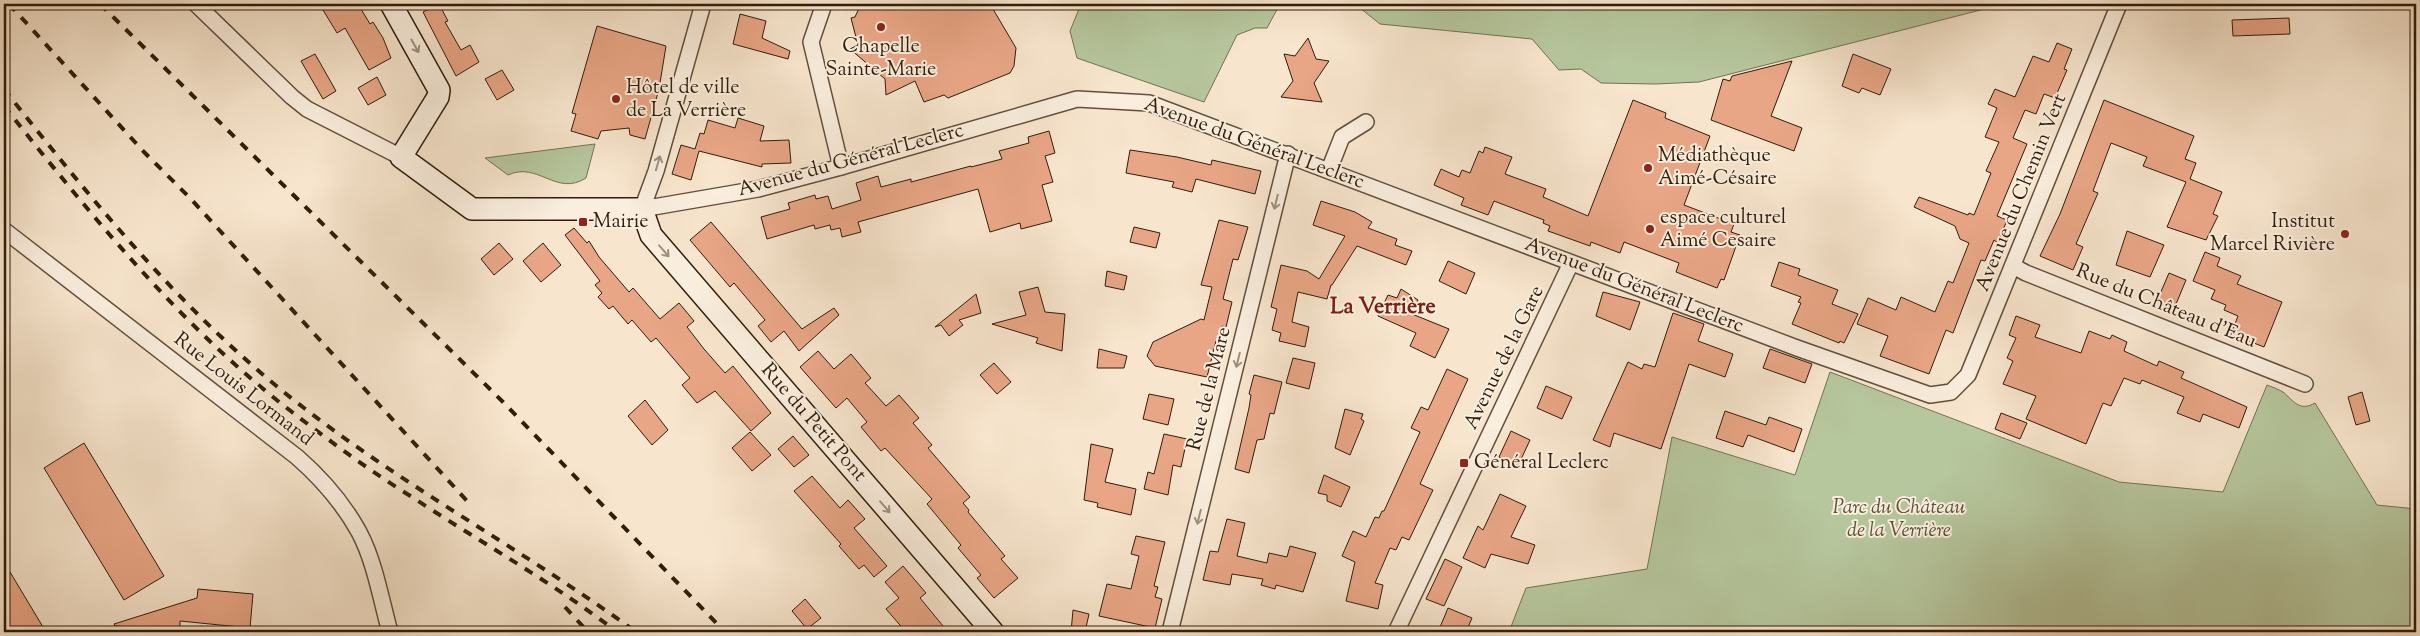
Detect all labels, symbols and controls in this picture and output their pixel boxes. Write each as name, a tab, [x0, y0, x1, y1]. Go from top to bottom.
marker: Chapelle Sainte-Marie	[875, 21, 887, 33]
place label: Chapelle Sainte-Marie	[826, 33, 936, 85]
one-way arrow	[410, 39, 420, 54]
place label: Hôtel de ville de La Verrière	[626, 74, 746, 126]
street label: Avenue du Chemin Vert	[1969, 90, 2075, 296]
street label: Avenue du Général Leclerc	[1140, 91, 1368, 197]
marker: Hôtel de ville de La Verrière	[610, 93, 622, 105]
street label: Avenue du Général Leclerc	[735, 117, 967, 205]
place label: Médiathèque Aimé-Césaire	[1658, 142, 1777, 194]
one-way arrow	[654, 155, 663, 171]
marker: Médiathèque Aimé-Césaire	[1642, 162, 1654, 174]
one-way arrow	[1271, 193, 1281, 209]
place label: espace culturel Aimé Cesaire	[1660, 204, 1787, 256]
place label: Mairie	[593, 208, 649, 237]
place label: Institut Marcel Rivière	[2210, 208, 2335, 260]
marker: Mairie	[577, 216, 589, 228]
marker: espace culturel Aimé Cesaire	[1644, 223, 1656, 235]
marker: Institut Marcel Rivière	[2339, 228, 2351, 240]
street label: Avenue du Général Leclerc	[1520, 231, 1748, 341]
one-way arrow	[659, 245, 670, 258]
street label: Rue du Château d'Eau	[2071, 258, 2261, 357]
street label: Avenue de la Gare	[1458, 281, 1552, 435]
district label: La Verrière	[1330, 292, 1436, 324]
street label: Rue de la Mare	[1181, 324, 1239, 454]
street label: Rue Louis Lormand	[167, 326, 319, 454]
one-way arrow	[1232, 351, 1242, 367]
street label: Rue du Petit Pont	[753, 357, 873, 489]
place label: Général Leclerc	[1474, 449, 1609, 478]
marker: Général Leclerc	[1458, 457, 1470, 469]
park label: Parc du Château de la Verrière	[1833, 494, 1966, 546]
one-way arrow	[879, 500, 890, 513]
one-way arrow	[1194, 509, 1203, 525]

